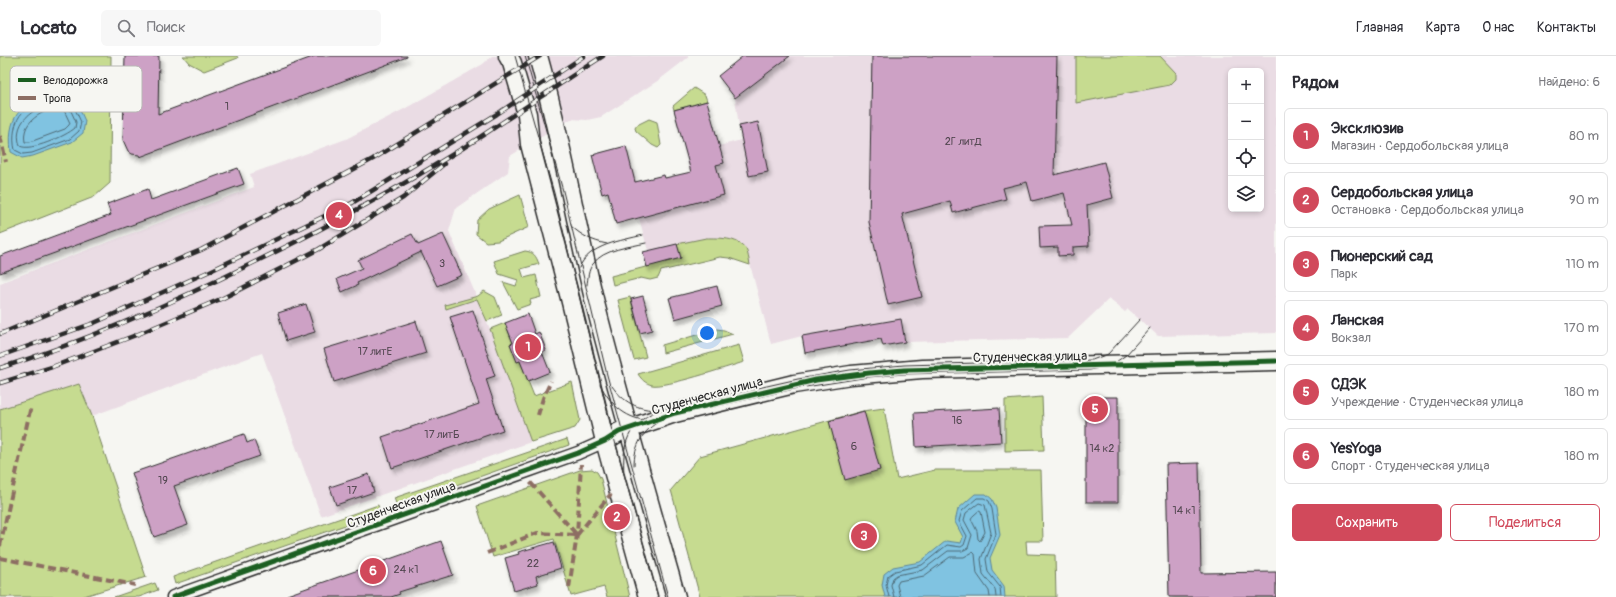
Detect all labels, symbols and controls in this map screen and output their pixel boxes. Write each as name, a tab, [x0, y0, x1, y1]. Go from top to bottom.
search box	[101, 10, 381, 46]
text: Locato	[20, 16, 77, 40]
icon: search	[115, 17, 137, 39]
text: Поиск	[147, 18, 186, 37]
text: Главная	[1356, 19, 1403, 36]
text: Карта	[1425, 19, 1460, 36]
text: О нас	[1482, 19, 1515, 36]
text: Контакты	[1537, 19, 1596, 36]
legend	[10, 66, 142, 112]
map controls	[1228, 68, 1264, 212]
button: +	[1228, 68, 1264, 104]
text: Рядом	[1292, 72, 1339, 93]
text: Велодорожка	[43, 74, 108, 87]
text: Найдено: 6	[1538, 74, 1600, 90]
text: Тропа	[43, 92, 71, 105]
house number: 1	[225, 100, 229, 113]
button: −	[1228, 104, 1264, 140]
text: Эксклюзив	[1331, 119, 1404, 138]
text: 1	[1303, 128, 1309, 144]
text: 80 m	[1569, 128, 1599, 144]
house number: 2Г литД	[945, 135, 982, 148]
text: Магазин · Сердобольская улица	[1331, 138, 1509, 154]
button: locate	[1228, 140, 1264, 176]
button: layers	[1228, 176, 1264, 212]
text: Сердобольская улица	[1331, 183, 1473, 202]
text: 2	[1302, 192, 1310, 208]
text: 90 m	[1569, 192, 1599, 208]
pin: 4	[326, 200, 352, 230]
text: Остановка · Сердобольская улица	[1331, 202, 1524, 218]
text: Пионерский сад	[1331, 247, 1433, 266]
text: 3	[1302, 256, 1310, 272]
text: 110 m	[1566, 256, 1599, 272]
house number: 3	[439, 257, 445, 270]
text: Парк	[1331, 266, 1358, 282]
text: Ланская	[1331, 311, 1384, 330]
text: 4	[1302, 320, 1310, 336]
text: 170 m	[1564, 320, 1599, 336]
your location	[697, 323, 717, 343]
text: Вокзал	[1331, 330, 1371, 346]
pin: 1	[515, 332, 541, 362]
house number: 17 литЕ	[358, 345, 392, 358]
street label: Студенческая улица	[973, 348, 1087, 366]
street label: Студенческая улица	[650, 373, 765, 419]
text: СДЭК	[1331, 375, 1367, 394]
text: 5	[1302, 384, 1310, 400]
text: 180 m	[1564, 384, 1599, 400]
pin: 5	[1082, 394, 1108, 424]
text: Учреждение · Студенческая улица	[1331, 394, 1523, 410]
house number: 16	[952, 414, 962, 427]
house number: 17 литБ	[424, 428, 460, 441]
text: YesYoga	[1331, 439, 1382, 458]
house number: 6	[851, 440, 857, 453]
house number: 14 к2	[1090, 442, 1114, 455]
text: 6	[1302, 448, 1310, 464]
text: 180 m	[1564, 448, 1599, 464]
text: Спорт · Студенческая улица	[1331, 458, 1490, 474]
house number: 19	[158, 474, 168, 487]
street label: Студенческая улица	[345, 478, 458, 532]
house number: 17	[347, 484, 357, 497]
pin: 2	[604, 502, 630, 532]
house number: 14 к1	[1172, 504, 1196, 517]
button: Сохранить	[1292, 504, 1442, 541]
button: Поделиться	[1450, 504, 1600, 541]
pin: 3	[851, 521, 877, 551]
pin: 6	[360, 556, 386, 586]
house number: 22	[527, 557, 539, 570]
house number: 24 к1	[394, 563, 418, 576]

